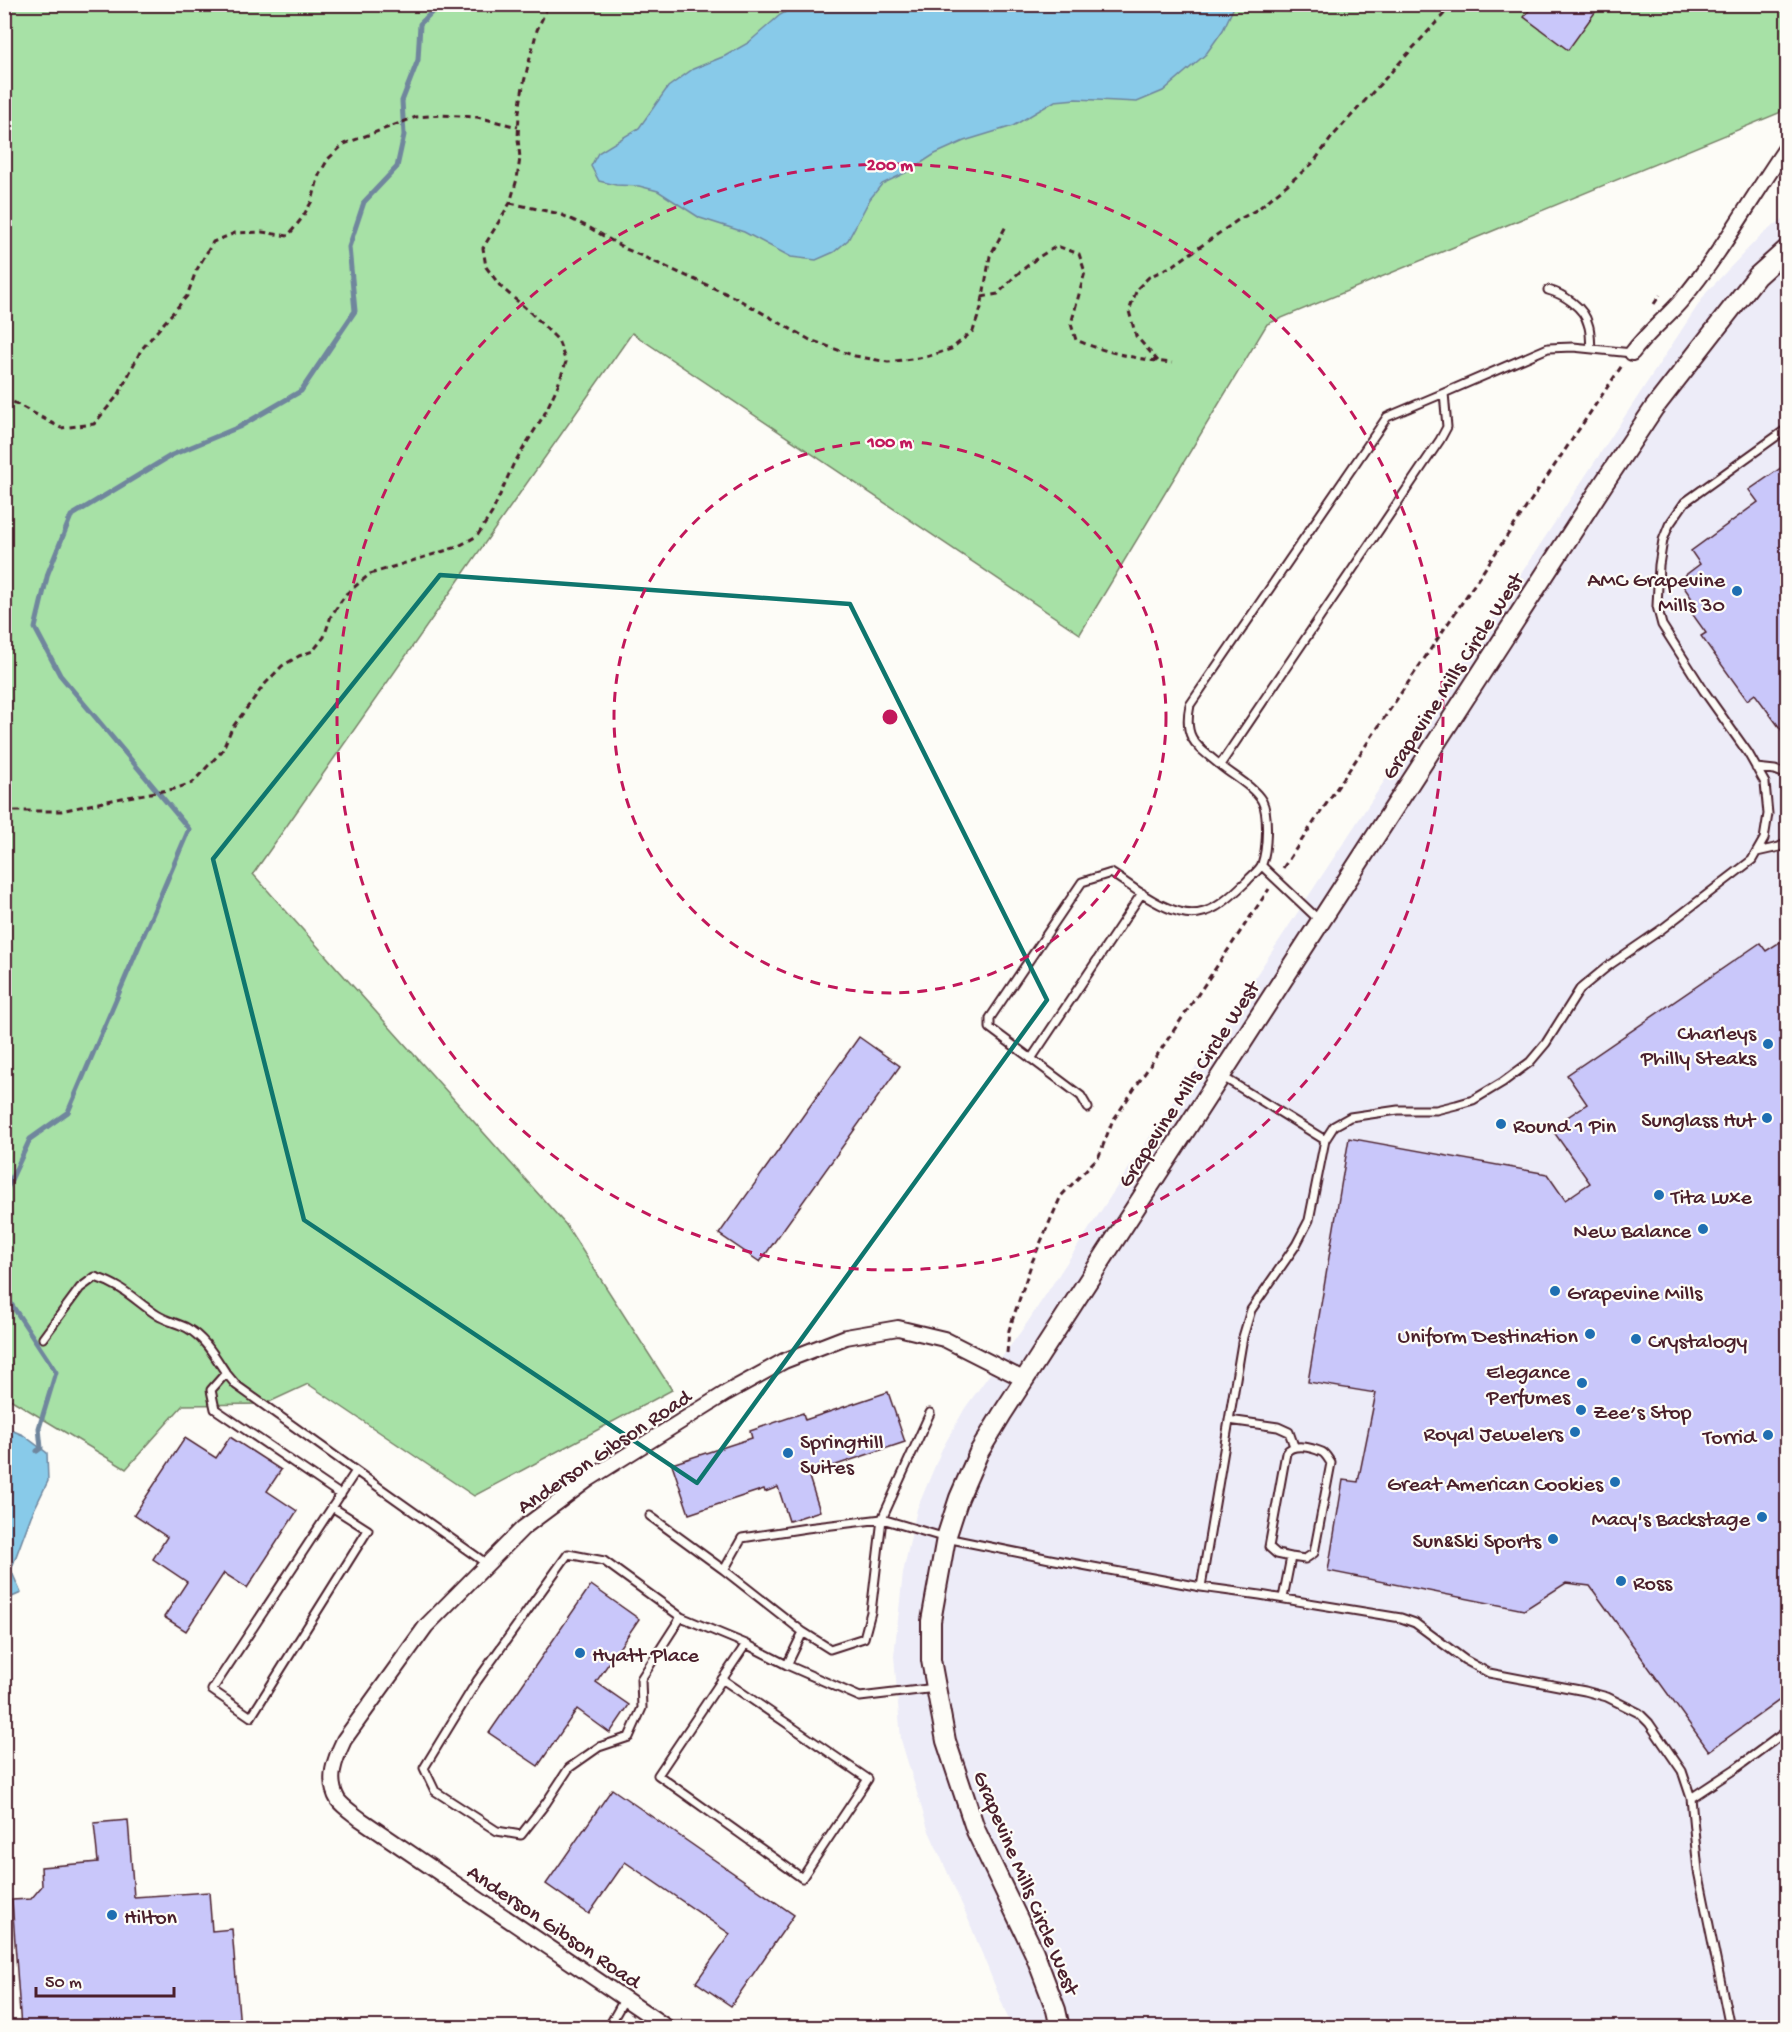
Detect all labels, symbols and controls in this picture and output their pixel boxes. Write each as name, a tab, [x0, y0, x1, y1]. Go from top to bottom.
text: 200 m	[867, 156, 913, 177]
text: 100 m	[867, 433, 913, 454]
street label: Grapevine Mills Circle West	[1378, 567, 1532, 785]
place label: AMC Grapevine Mills 30	[1587, 569, 1726, 620]
marker: AMC Grapevine Mills 30	[1730, 584, 1744, 598]
centre of rings	[880, 707, 900, 727]
street label: Grapevine Mills Circle West	[1114, 975, 1268, 1193]
place label: Charleys Philly Steaks	[1640, 1022, 1757, 1073]
marker: Charleys Philly Steaks	[1761, 1037, 1775, 1051]
place label: Sunglass Hut	[1641, 1109, 1757, 1135]
marker: Sunglass Hut	[1760, 1111, 1774, 1125]
place label: Round 1 Pin	[1513, 1115, 1617, 1141]
marker: Round 1 Pin	[1494, 1117, 1508, 1131]
place label: Tita Luxe	[1669, 1186, 1753, 1212]
marker: Tita Luxe	[1652, 1188, 1666, 1202]
place label: New Balance	[1573, 1220, 1692, 1246]
marker: New Balance	[1696, 1222, 1710, 1236]
place label: Grapevine Mills	[1567, 1282, 1703, 1308]
marker: Grapevine Mills	[1548, 1284, 1562, 1298]
place label: Uniform Destination	[1397, 1325, 1579, 1351]
marker: Uniform Destination	[1583, 1327, 1597, 1341]
place label: Crystalogy	[1648, 1330, 1748, 1356]
marker: Crystalogy	[1629, 1332, 1643, 1346]
place label: Elegance Perfumes	[1486, 1361, 1571, 1412]
marker: Elegance Perfumes	[1575, 1376, 1589, 1390]
street label: Anderson Gibson Road	[513, 1384, 699, 1521]
place label: Zee’s Stop	[1593, 1401, 1692, 1427]
marker: Zee’s Stop	[1574, 1403, 1588, 1417]
place label: Royal Jewelers	[1423, 1423, 1564, 1449]
marker: Royal Jewelers	[1568, 1425, 1582, 1439]
place label: Torrid	[1701, 1426, 1758, 1452]
marker: Torrid	[1761, 1428, 1775, 1442]
place label: SpringHill Suites	[800, 1431, 884, 1482]
marker: SpringHill Suites	[781, 1446, 795, 1460]
place label: Great American Cookies	[1387, 1473, 1604, 1499]
marker: Great American Cookies	[1608, 1475, 1622, 1489]
place label: Macy's Backstage	[1591, 1508, 1751, 1534]
marker: Macy's Backstage	[1755, 1510, 1769, 1524]
place label: Sun&Ski Sports	[1413, 1530, 1542, 1556]
marker: Sun&Ski Sports	[1546, 1532, 1560, 1546]
place label: Ross	[1633, 1572, 1673, 1598]
marker: Ross	[1614, 1574, 1628, 1588]
place label: Hyatt Place	[592, 1644, 699, 1670]
marker: Hyatt Place	[573, 1646, 587, 1660]
street label: Grapevine Mills Circle West	[965, 1768, 1084, 2001]
street label: Anderson Gibson Road	[461, 1860, 646, 1997]
place label: Hilton	[124, 1906, 178, 1932]
marker: Hilton	[105, 1908, 119, 1922]
scale bar	[36, 1960, 174, 1998]
text: 50 m	[45, 1973, 82, 1994]

